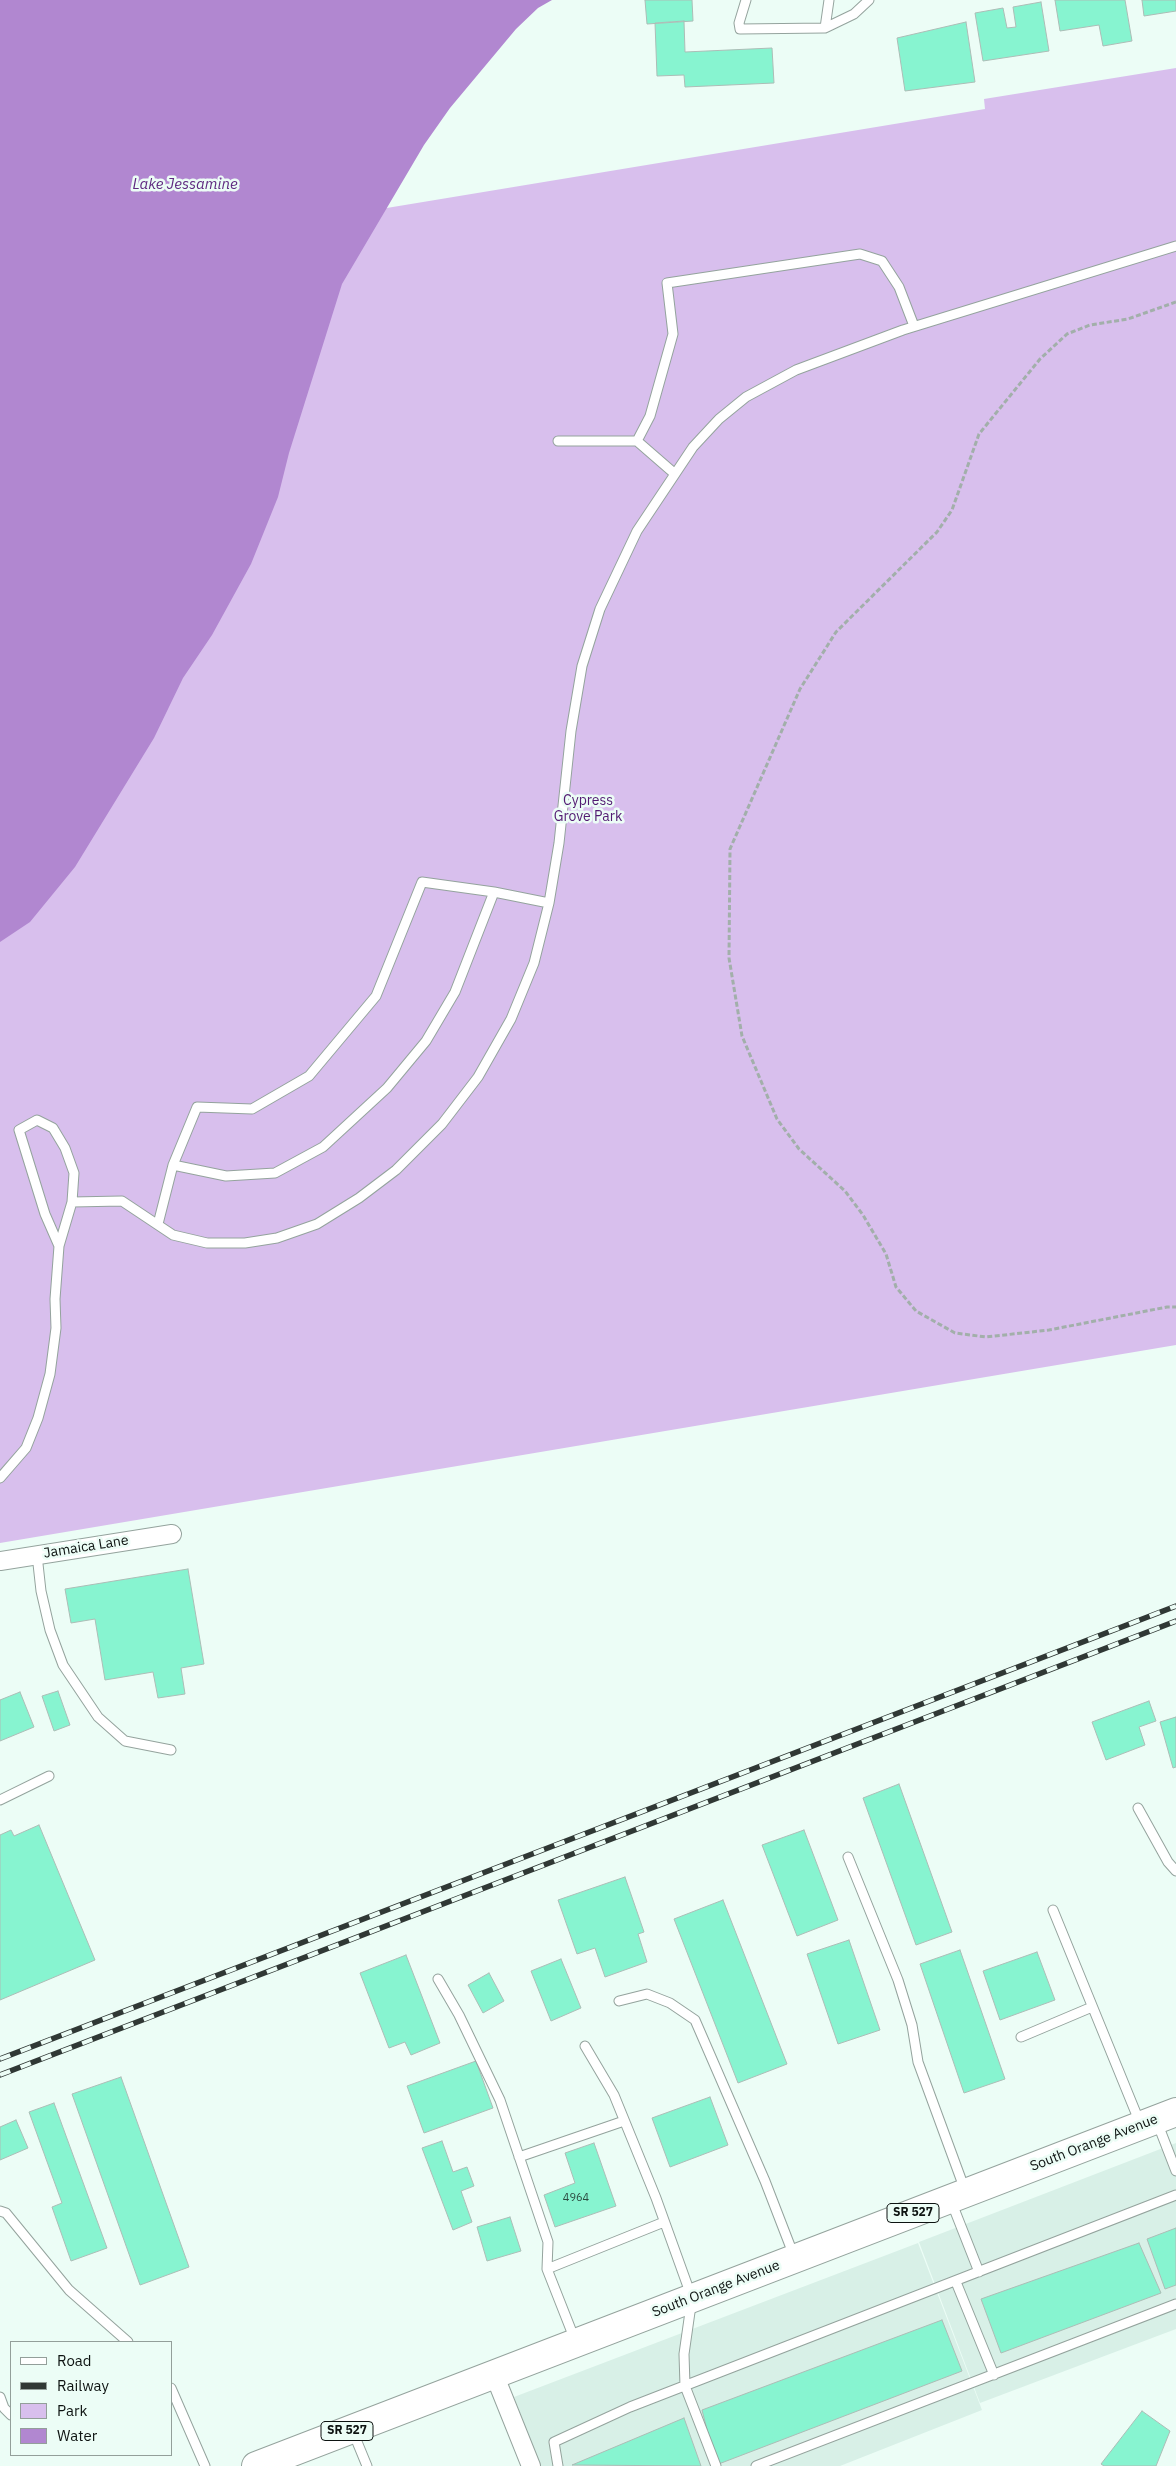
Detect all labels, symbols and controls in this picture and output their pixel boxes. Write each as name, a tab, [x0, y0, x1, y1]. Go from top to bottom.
water label: Lake Jessamine	[132, 176, 238, 194]
park label: Cypress Grove Park	[554, 793, 622, 826]
street label: Jamaica Lane	[42, 1532, 130, 1562]
street label: South Orange Avenue	[1028, 2111, 1160, 2175]
house number: 4964	[563, 2191, 589, 2205]
road number: SR 527	[887, 2204, 939, 2222]
street label: South Orange Avenue	[650, 2257, 782, 2321]
legend	[10, 2341, 172, 2456]
text: Road	[57, 2351, 92, 2370]
text: Railway	[57, 2376, 109, 2395]
text: Park	[57, 2401, 87, 2420]
road number: SR 527	[321, 2422, 373, 2440]
text: Water	[57, 2426, 97, 2445]

